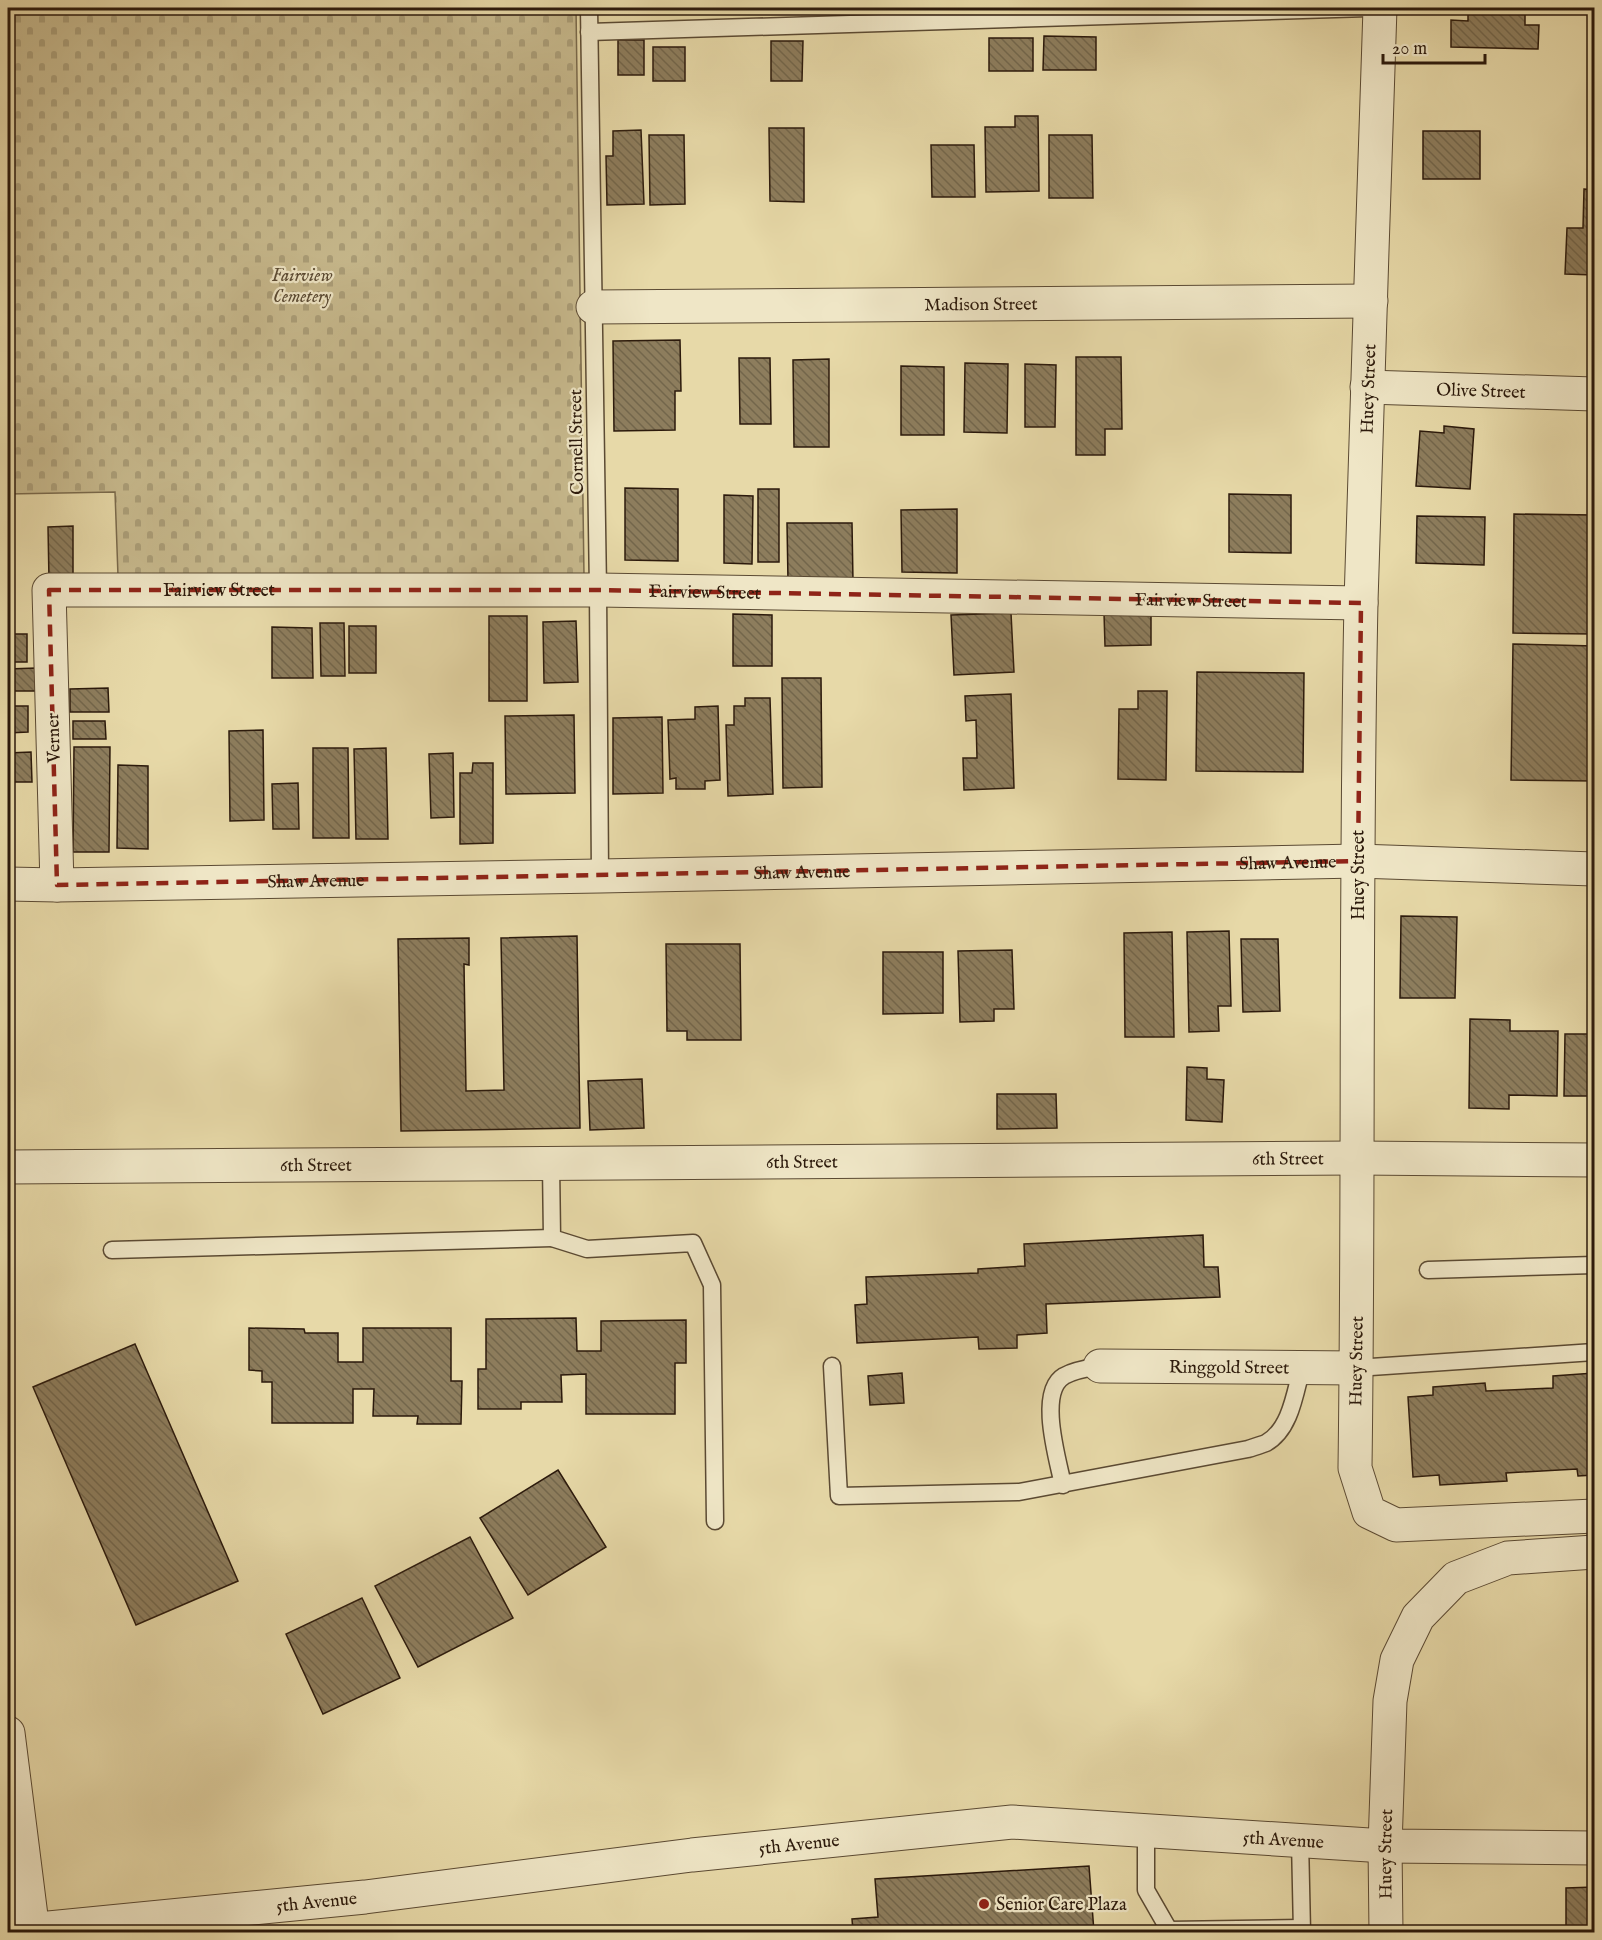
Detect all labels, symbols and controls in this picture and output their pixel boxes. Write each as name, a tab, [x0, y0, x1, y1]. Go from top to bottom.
scale bar	[1383, 27, 1485, 65]
text: 20 m	[1392, 38, 1427, 61]
park label: Fairview Cemetery	[272, 265, 333, 309]
street label: Madison Street	[924, 294, 1038, 317]
street label: Huey Street	[1356, 344, 1383, 435]
street label: Olive Street	[1436, 379, 1526, 405]
street label: Cornell Street	[565, 389, 590, 495]
street label: Fairview Street	[163, 580, 275, 603]
street label: Fairview Street	[649, 581, 761, 606]
street label: Fairview Street	[1135, 589, 1247, 614]
street label: Verner	[42, 712, 67, 764]
street label: Huey Street	[1348, 830, 1371, 920]
street label: Shaw Avenue	[1239, 851, 1337, 876]
street label: Shaw Avenue	[753, 861, 851, 886]
street label: Shaw Avenue	[267, 870, 365, 895]
street label: 6th Street	[1252, 1148, 1324, 1172]
street label: 6th Street	[766, 1151, 838, 1175]
street label: 6th Street	[280, 1155, 352, 1178]
street label: Huey Street	[1345, 1316, 1370, 1406]
street label: Ringgold Street	[1169, 1357, 1289, 1380]
street label: Huey Street	[1375, 1808, 1399, 1899]
street label: 5th Avenue	[1242, 1827, 1325, 1855]
street label: 5th Avenue	[758, 1830, 841, 1861]
street label: 5th Avenue	[275, 1888, 358, 1919]
place label: Senior Care Plaza	[996, 1894, 1127, 1917]
marker: Senior Care Plaza	[977, 1897, 991, 1911]

